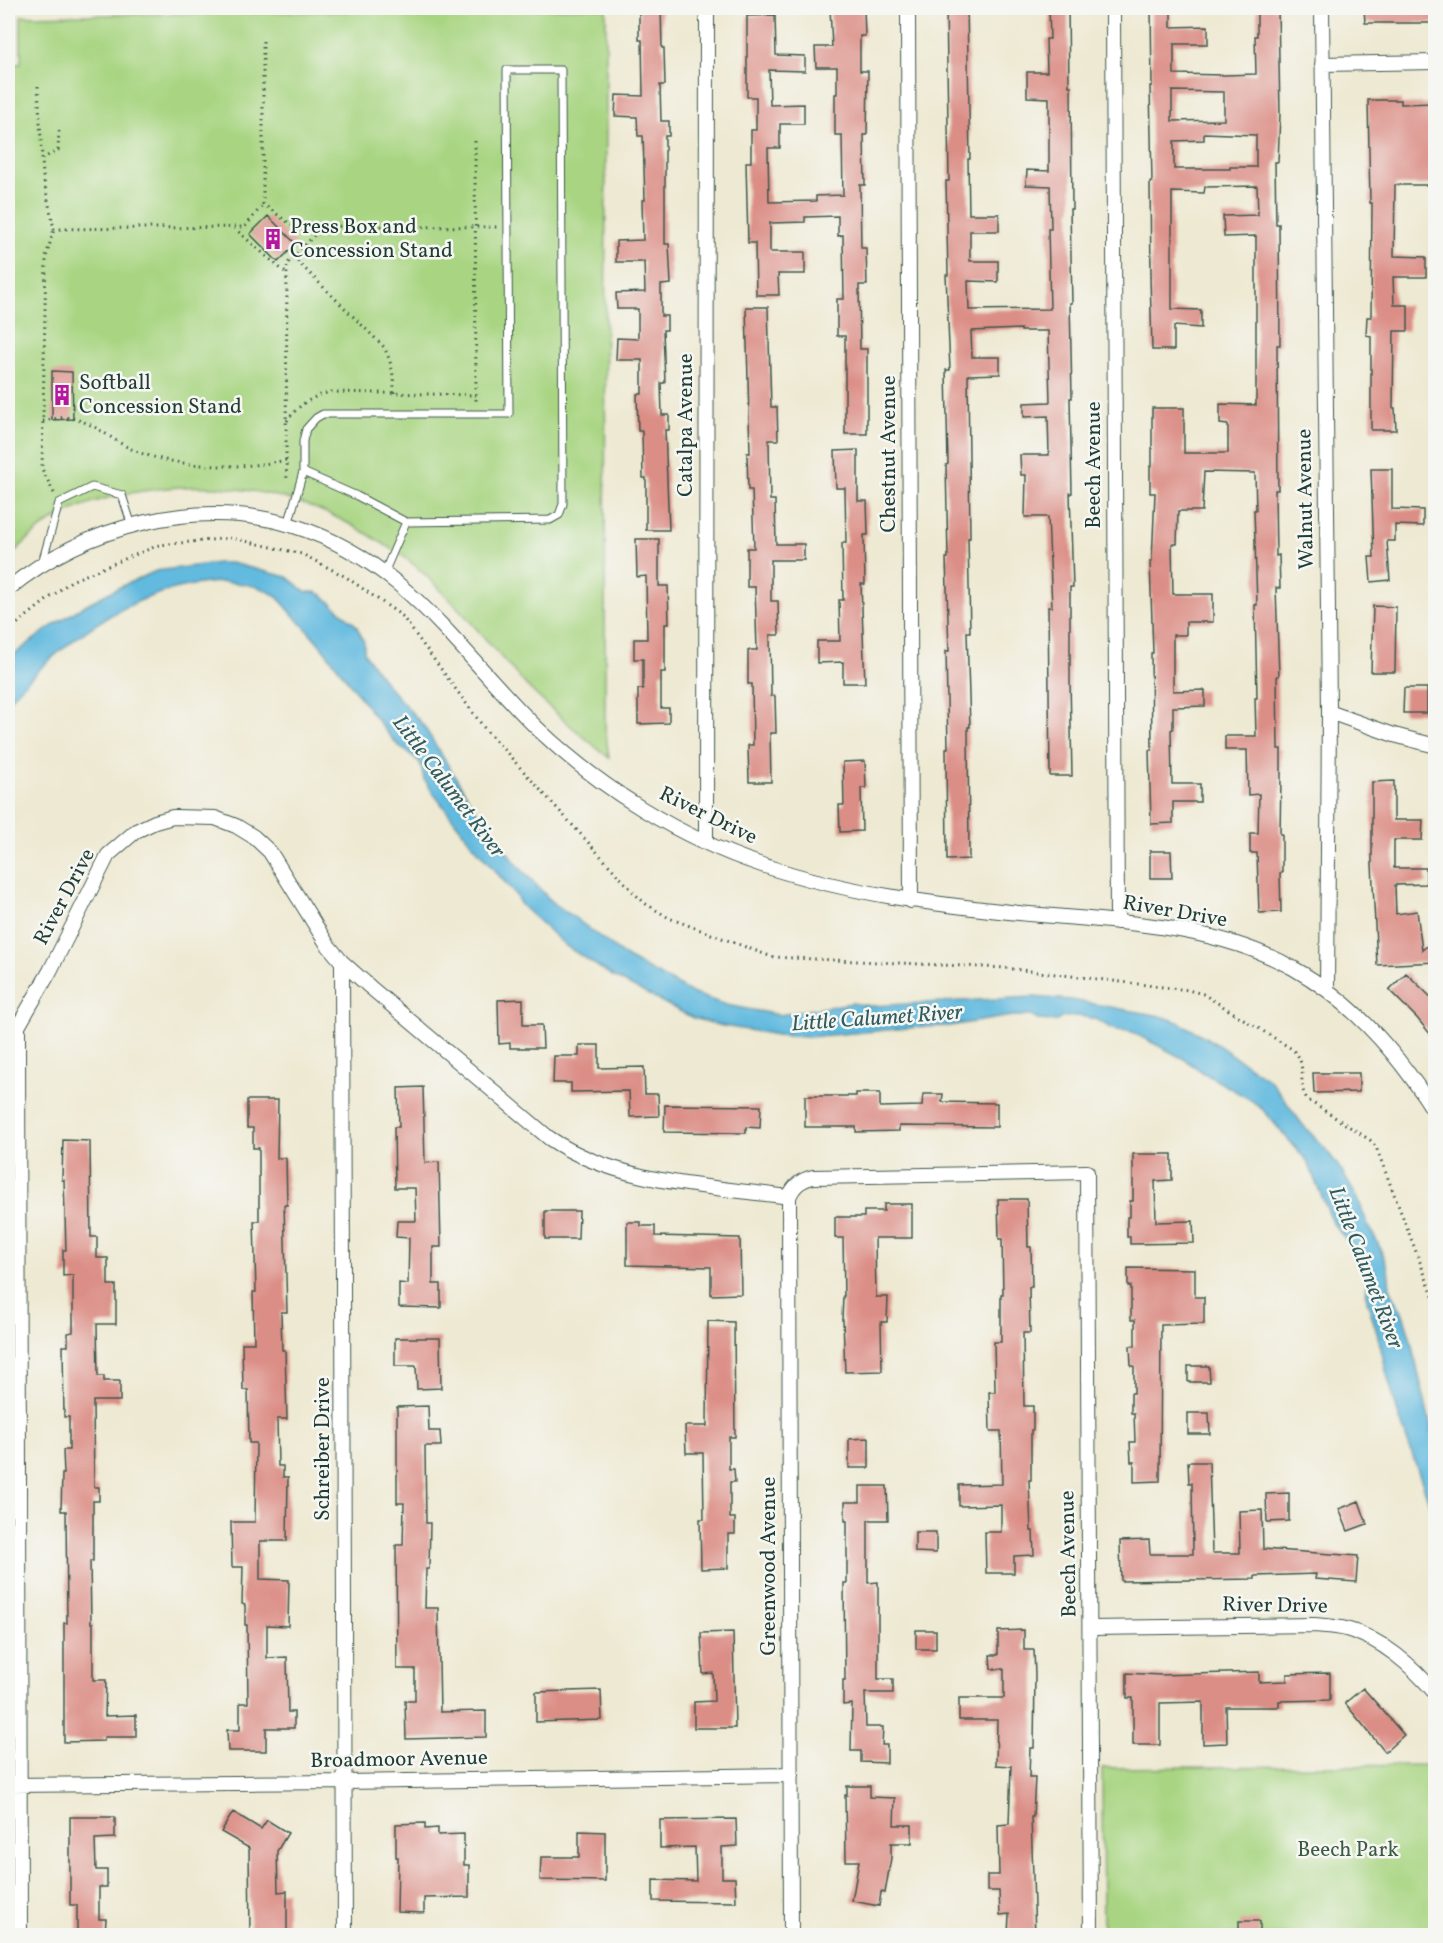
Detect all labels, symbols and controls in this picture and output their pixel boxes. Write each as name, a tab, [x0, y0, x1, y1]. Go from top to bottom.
place label: Press Box and Concession Stand	[290, 213, 453, 266]
building icon: Press Box and Concession Stand	[261, 227, 285, 251]
street label: Catalpa Avenue	[672, 353, 701, 497]
place label: Softball Concession Stand	[79, 369, 242, 422]
street label: Chestnut Avenue	[875, 375, 904, 533]
building icon: Softball Concession Stand	[50, 383, 74, 407]
street label: Beech Avenue	[1080, 401, 1109, 529]
street label: Walnut Avenue	[1290, 428, 1322, 570]
water label: Little Calumet River	[384, 709, 513, 866]
street label: River Drive	[654, 780, 762, 852]
street label: River Drive	[27, 843, 103, 951]
street label: River Drive	[1120, 889, 1230, 935]
water label: Little Calumet River	[790, 997, 964, 1040]
water label: Little Calumet River	[1320, 1182, 1411, 1354]
street label: Schreiber Drive	[309, 1377, 338, 1521]
street label: Greenwood Avenue	[755, 1477, 784, 1655]
street label: Beech Avenue	[1053, 1490, 1085, 1618]
street label: River Drive	[1222, 1591, 1328, 1621]
street label: Broadmoor Avenue	[310, 1744, 488, 1776]
park label: Beech Park	[1297, 1836, 1399, 1865]

